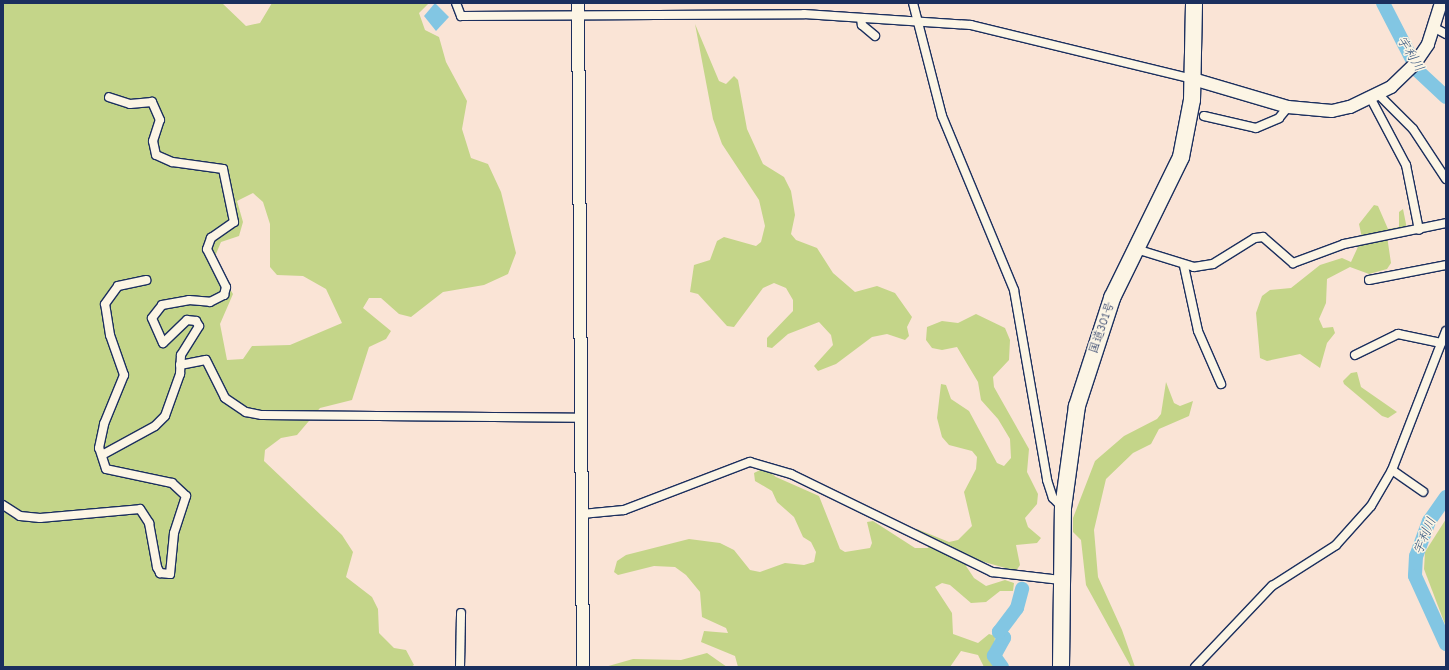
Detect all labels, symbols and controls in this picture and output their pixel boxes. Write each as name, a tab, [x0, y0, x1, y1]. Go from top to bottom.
water label: 宇利川	[1393, 33, 1427, 75]
street label: 国道301号	[1086, 300, 1118, 356]
water label: 宇利川	[1410, 515, 1440, 557]

